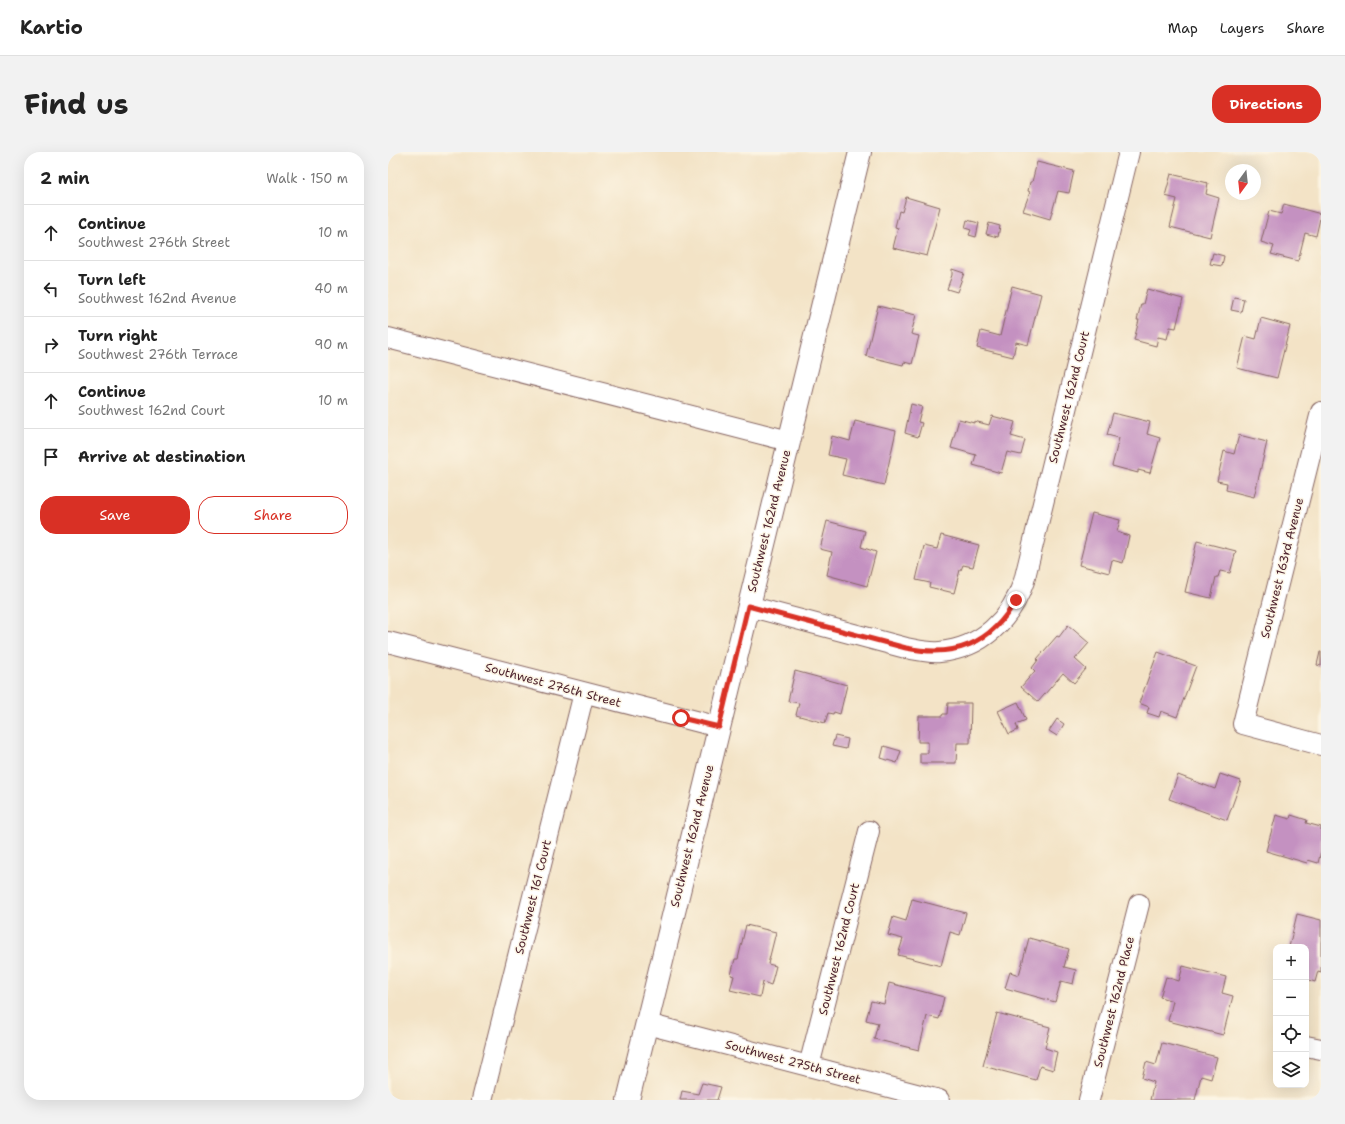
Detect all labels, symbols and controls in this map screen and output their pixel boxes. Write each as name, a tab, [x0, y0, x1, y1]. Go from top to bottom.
text: Kartio	[20, 15, 83, 40]
text: Map	[1168, 19, 1198, 37]
text: Layers	[1220, 19, 1264, 37]
text: Share	[1286, 19, 1325, 37]
text: Find us	[24, 85, 129, 123]
button: Directions	[1212, 85, 1321, 123]
north arrow	[1225, 164, 1261, 200]
text: 2 min	[40, 167, 90, 189]
text: Walk · 150 m	[266, 170, 348, 187]
text: Continue	[78, 214, 146, 234]
icon: ahead	[40, 222, 62, 244]
text: 10 m	[318, 224, 348, 241]
text: Southwest 276th Street	[78, 234, 230, 251]
text: Turn left	[78, 270, 146, 290]
icon: left	[40, 278, 62, 300]
text: 40 m	[314, 280, 348, 297]
text: Southwest 162nd Avenue	[78, 290, 237, 307]
text: Turn right	[78, 326, 158, 346]
street label: Southwest 162nd Court	[1045, 329, 1093, 465]
icon: right	[40, 334, 62, 356]
text: 90 m	[314, 336, 348, 353]
text: Southwest 276th Terrace	[78, 346, 238, 363]
text: Continue	[78, 382, 146, 402]
icon: ahead	[40, 390, 62, 412]
text: 10 m	[318, 392, 348, 409]
text: Southwest 162nd Court	[78, 402, 225, 419]
icon: arrive	[40, 446, 62, 468]
text: Arrive at destination	[78, 447, 246, 467]
street label: Southwest 162nd Avenue	[744, 448, 795, 594]
button: Save	[40, 496, 190, 534]
button: Share	[198, 496, 348, 534]
street label: Southwest 163rd Avenue	[1257, 496, 1307, 640]
route end	[1007, 591, 1025, 609]
street label: Southwest 276th Street	[483, 659, 623, 711]
route start	[672, 709, 690, 727]
street label: Southwest 162nd Avenue	[667, 763, 718, 909]
street label: Southwest 161 Court	[511, 838, 555, 956]
street label: Southwest 162nd Court	[815, 881, 863, 1017]
street label: Southwest 162nd Place	[1090, 935, 1138, 1069]
map controls	[1273, 944, 1309, 1088]
button: +	[1273, 944, 1309, 980]
button: −	[1273, 980, 1309, 1016]
button: locate	[1273, 1016, 1309, 1052]
street label: Southwest 275th Street	[723, 1036, 863, 1088]
button: layers	[1273, 1052, 1309, 1088]

